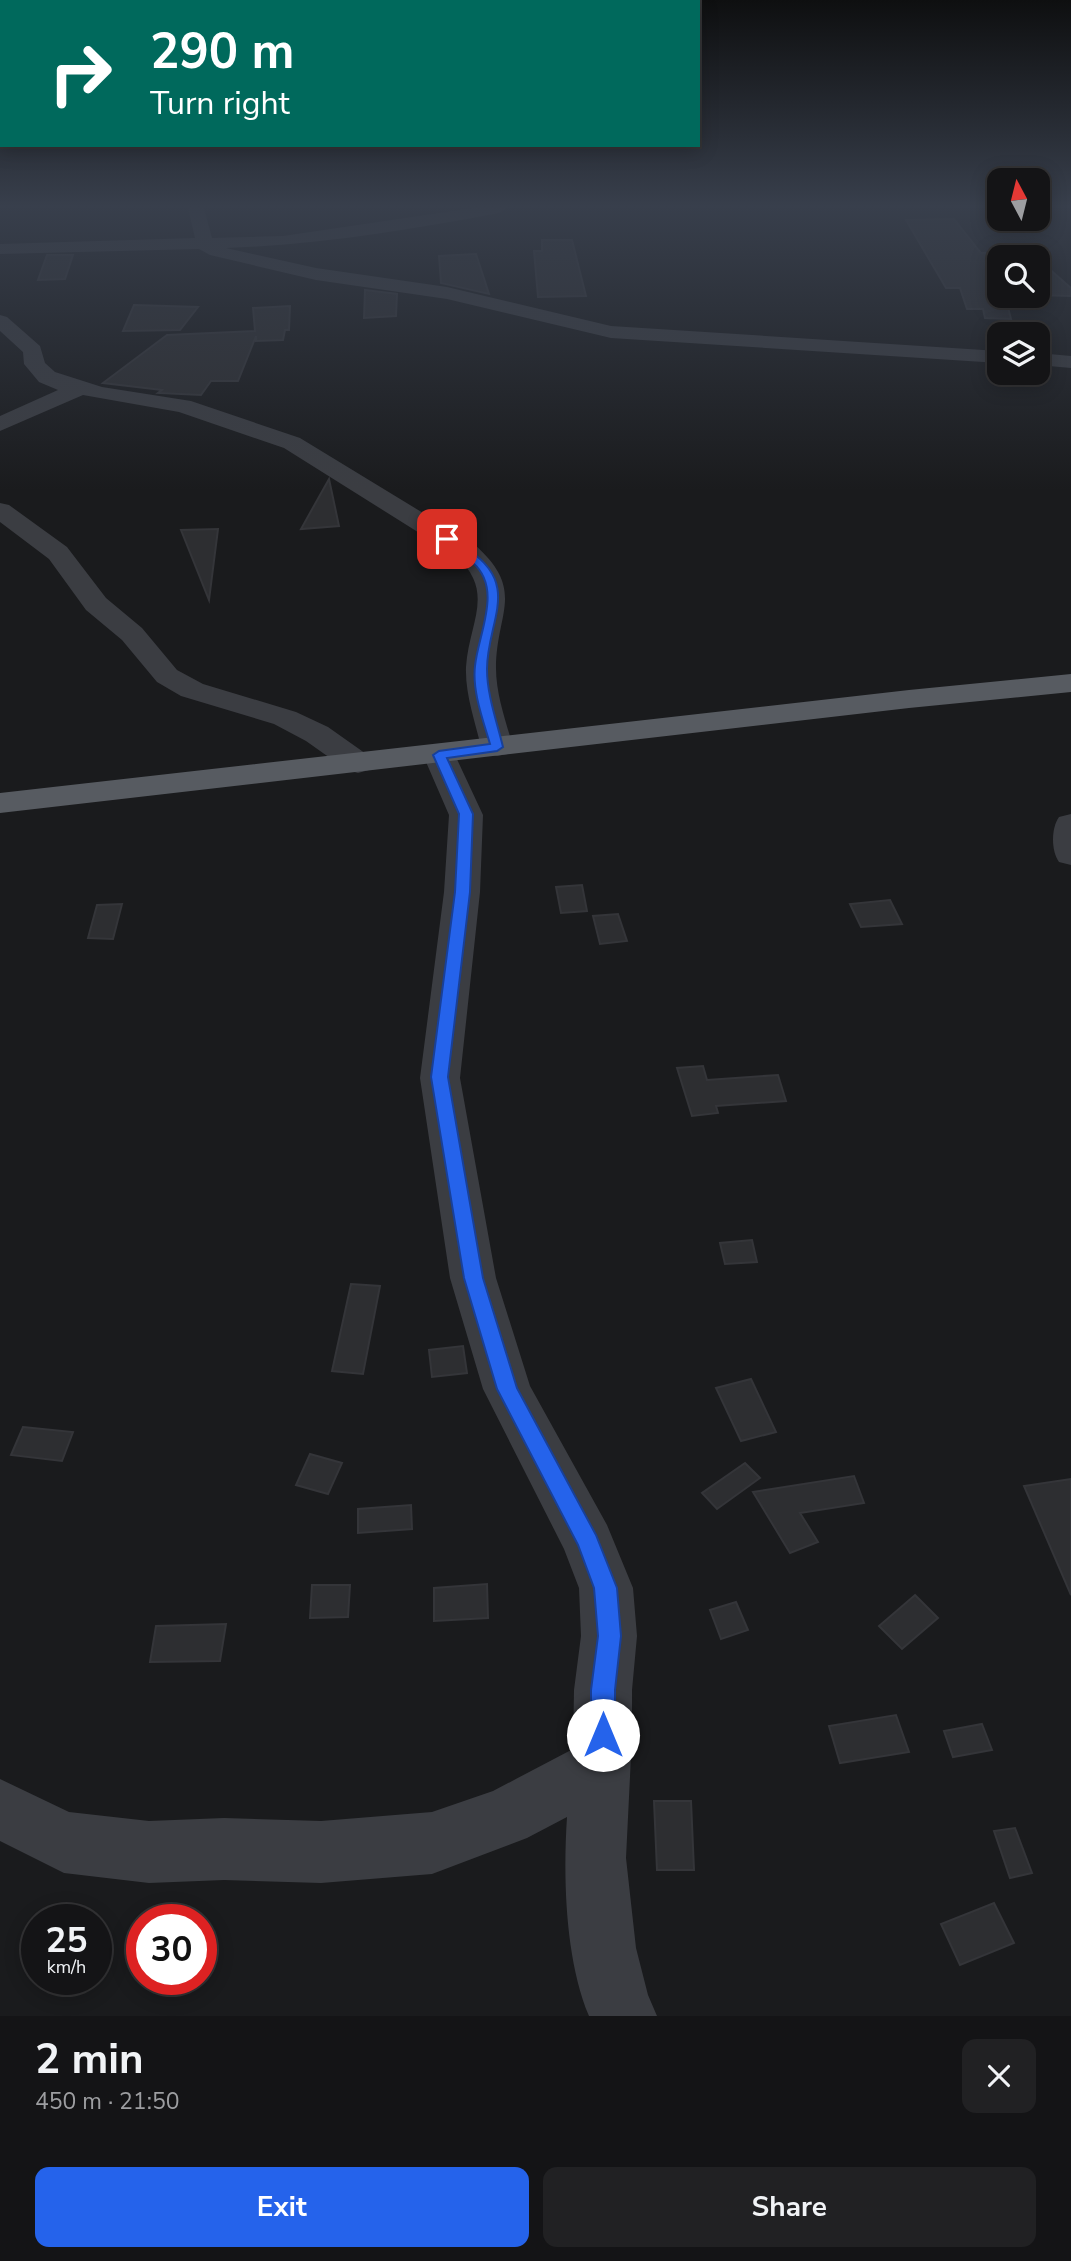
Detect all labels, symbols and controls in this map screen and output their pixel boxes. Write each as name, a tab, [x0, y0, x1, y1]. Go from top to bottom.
text: 290 m	[150, 18, 294, 85]
icon: right	[35, 28, 126, 119]
text: Turn right	[150, 82, 290, 125]
north arrow	[987, 168, 1050, 231]
map controls	[987, 168, 1050, 385]
button: search	[987, 245, 1050, 308]
button: layers	[987, 322, 1050, 385]
pin	[417, 509, 477, 569]
icon: arrive	[428, 520, 466, 558]
position arrow	[566, 1698, 640, 1772]
speed limit sign: 30	[126, 1904, 217, 1995]
text: 25	[45, 1917, 88, 1964]
text: km/h	[47, 1955, 86, 1979]
text: 2 min	[35, 2031, 144, 2088]
button: close	[962, 2039, 1036, 2113]
text: 450 m · 21:50	[35, 2086, 180, 2117]
button: Exit	[35, 2167, 529, 2247]
button: Share	[543, 2167, 1036, 2247]

